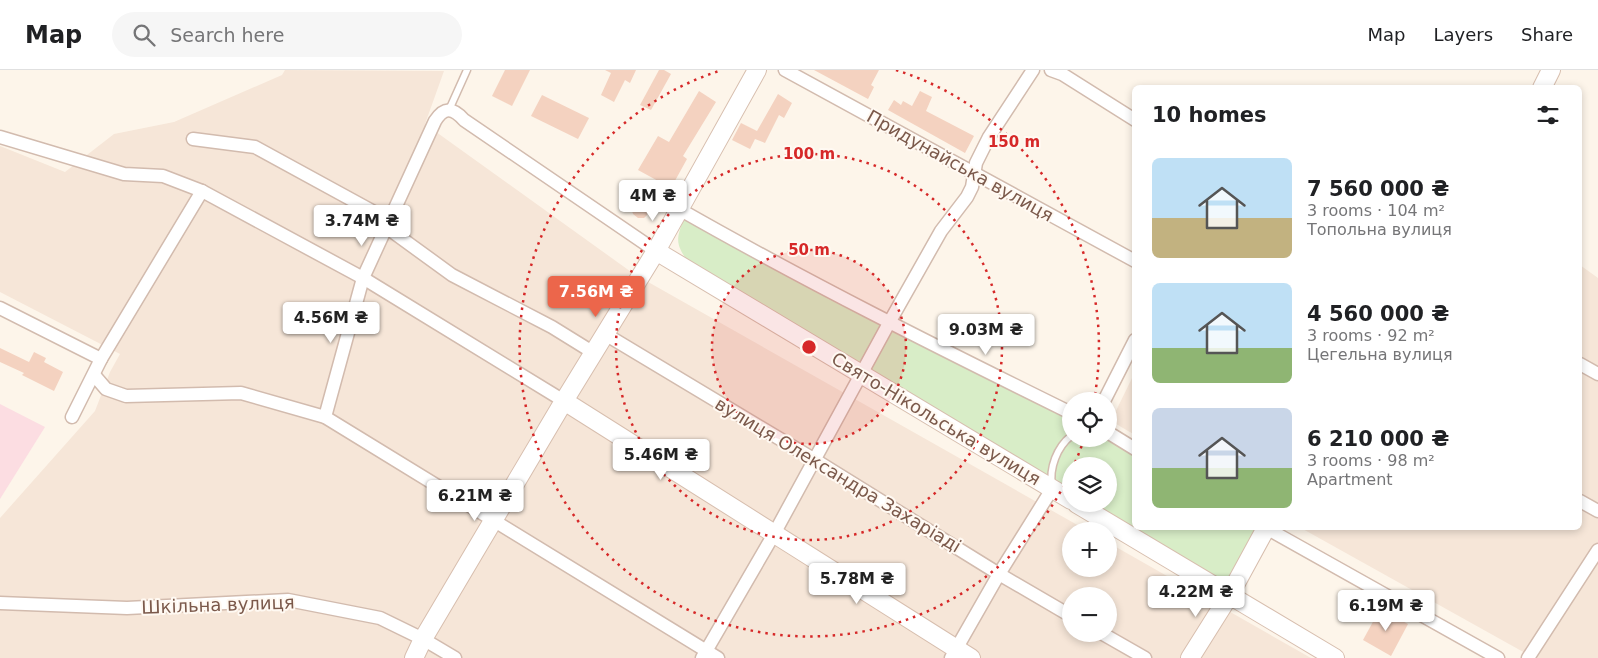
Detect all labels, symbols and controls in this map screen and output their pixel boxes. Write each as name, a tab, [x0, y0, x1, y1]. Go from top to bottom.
search box	[112, 12, 462, 57]
text: Map	[25, 21, 82, 49]
icon: search	[130, 21, 158, 49]
text: Search here	[170, 24, 284, 46]
text: Map	[1367, 24, 1405, 45]
text: Layers	[1433, 24, 1493, 45]
text: Share	[1521, 24, 1573, 45]
icon: filters	[1534, 101, 1562, 129]
text: 10 homes	[1152, 103, 1267, 127]
street label: Придунайська вулиця	[863, 105, 1057, 226]
text: 150 m	[988, 133, 1040, 151]
text: 100 m	[783, 145, 835, 163]
text: 7 560 000 ₴	[1307, 177, 1449, 201]
icon: home	[1192, 178, 1252, 238]
pin: 4M ₴	[623, 180, 683, 222]
text: 4M ₴	[630, 186, 676, 205]
text: 3 rooms · 104 m²	[1307, 201, 1445, 220]
pin: 3.74M ₴	[316, 204, 408, 247]
text: 3.74M ₴	[325, 211, 399, 230]
text: Топольна вулиця	[1307, 220, 1452, 239]
text: 50 m	[788, 241, 830, 259]
pin: 7.56M ₴	[550, 276, 642, 318]
text: 7.56M ₴	[559, 282, 633, 301]
pin: 4.56M ₴	[285, 302, 377, 344]
text: 4 560 000 ₴	[1307, 302, 1449, 326]
icon: home	[1192, 303, 1252, 363]
text: 4.56M ₴	[294, 308, 368, 327]
pin: 9.03M ₴	[940, 314, 1032, 356]
text: 9.03M ₴	[949, 320, 1023, 339]
text: 3 rooms · 92 m²	[1307, 326, 1435, 345]
centre of rings	[800, 338, 818, 356]
text: Цегельна вулиця	[1307, 345, 1453, 364]
street label: Свято-Нікольська вулиця	[828, 348, 1045, 489]
map controls	[1062, 392, 1117, 642]
button: locate	[1062, 392, 1117, 447]
street label: вулиця Олександра Захаріаді	[711, 393, 965, 557]
text: 6 210 000 ₴	[1307, 427, 1449, 451]
icon: home	[1192, 428, 1252, 488]
pin: 5.46M ₴	[615, 438, 707, 481]
text: 5.46M ₴	[624, 445, 698, 464]
text: 3 rooms · 98 m²	[1307, 451, 1435, 470]
button: layers	[1062, 457, 1117, 512]
text: Apartment	[1307, 470, 1393, 489]
pin: 6.21M ₴	[429, 480, 521, 522]
text: 6.21M ₴	[438, 486, 512, 505]
button: +	[1062, 522, 1117, 577]
pin: 5.78M ₴	[811, 562, 903, 605]
text: 5.78M ₴	[820, 569, 894, 588]
pin: 4.22M ₴	[1150, 576, 1242, 618]
text: 4.22M ₴	[1159, 582, 1233, 601]
button: −	[1062, 587, 1117, 642]
pin: 6.19M ₴	[1340, 590, 1432, 632]
street label: Шкільна вулиця	[141, 591, 295, 618]
text: 6.19M ₴	[1349, 596, 1423, 615]

